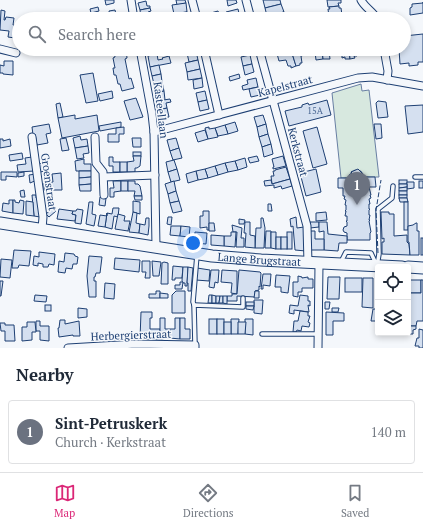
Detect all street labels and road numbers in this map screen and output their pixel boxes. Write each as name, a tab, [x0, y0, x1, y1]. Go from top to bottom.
street label: Kapelstraat	[256, 72, 314, 100]
street label: Kasteellaan	[151, 81, 171, 140]
street label: Kerkstraat	[285, 126, 311, 178]
street label: Groenstraat	[38, 152, 60, 212]
street label: Lange Brugstraat	[217, 249, 301, 269]
street label: Herbergierstraat	[90, 327, 172, 343]

